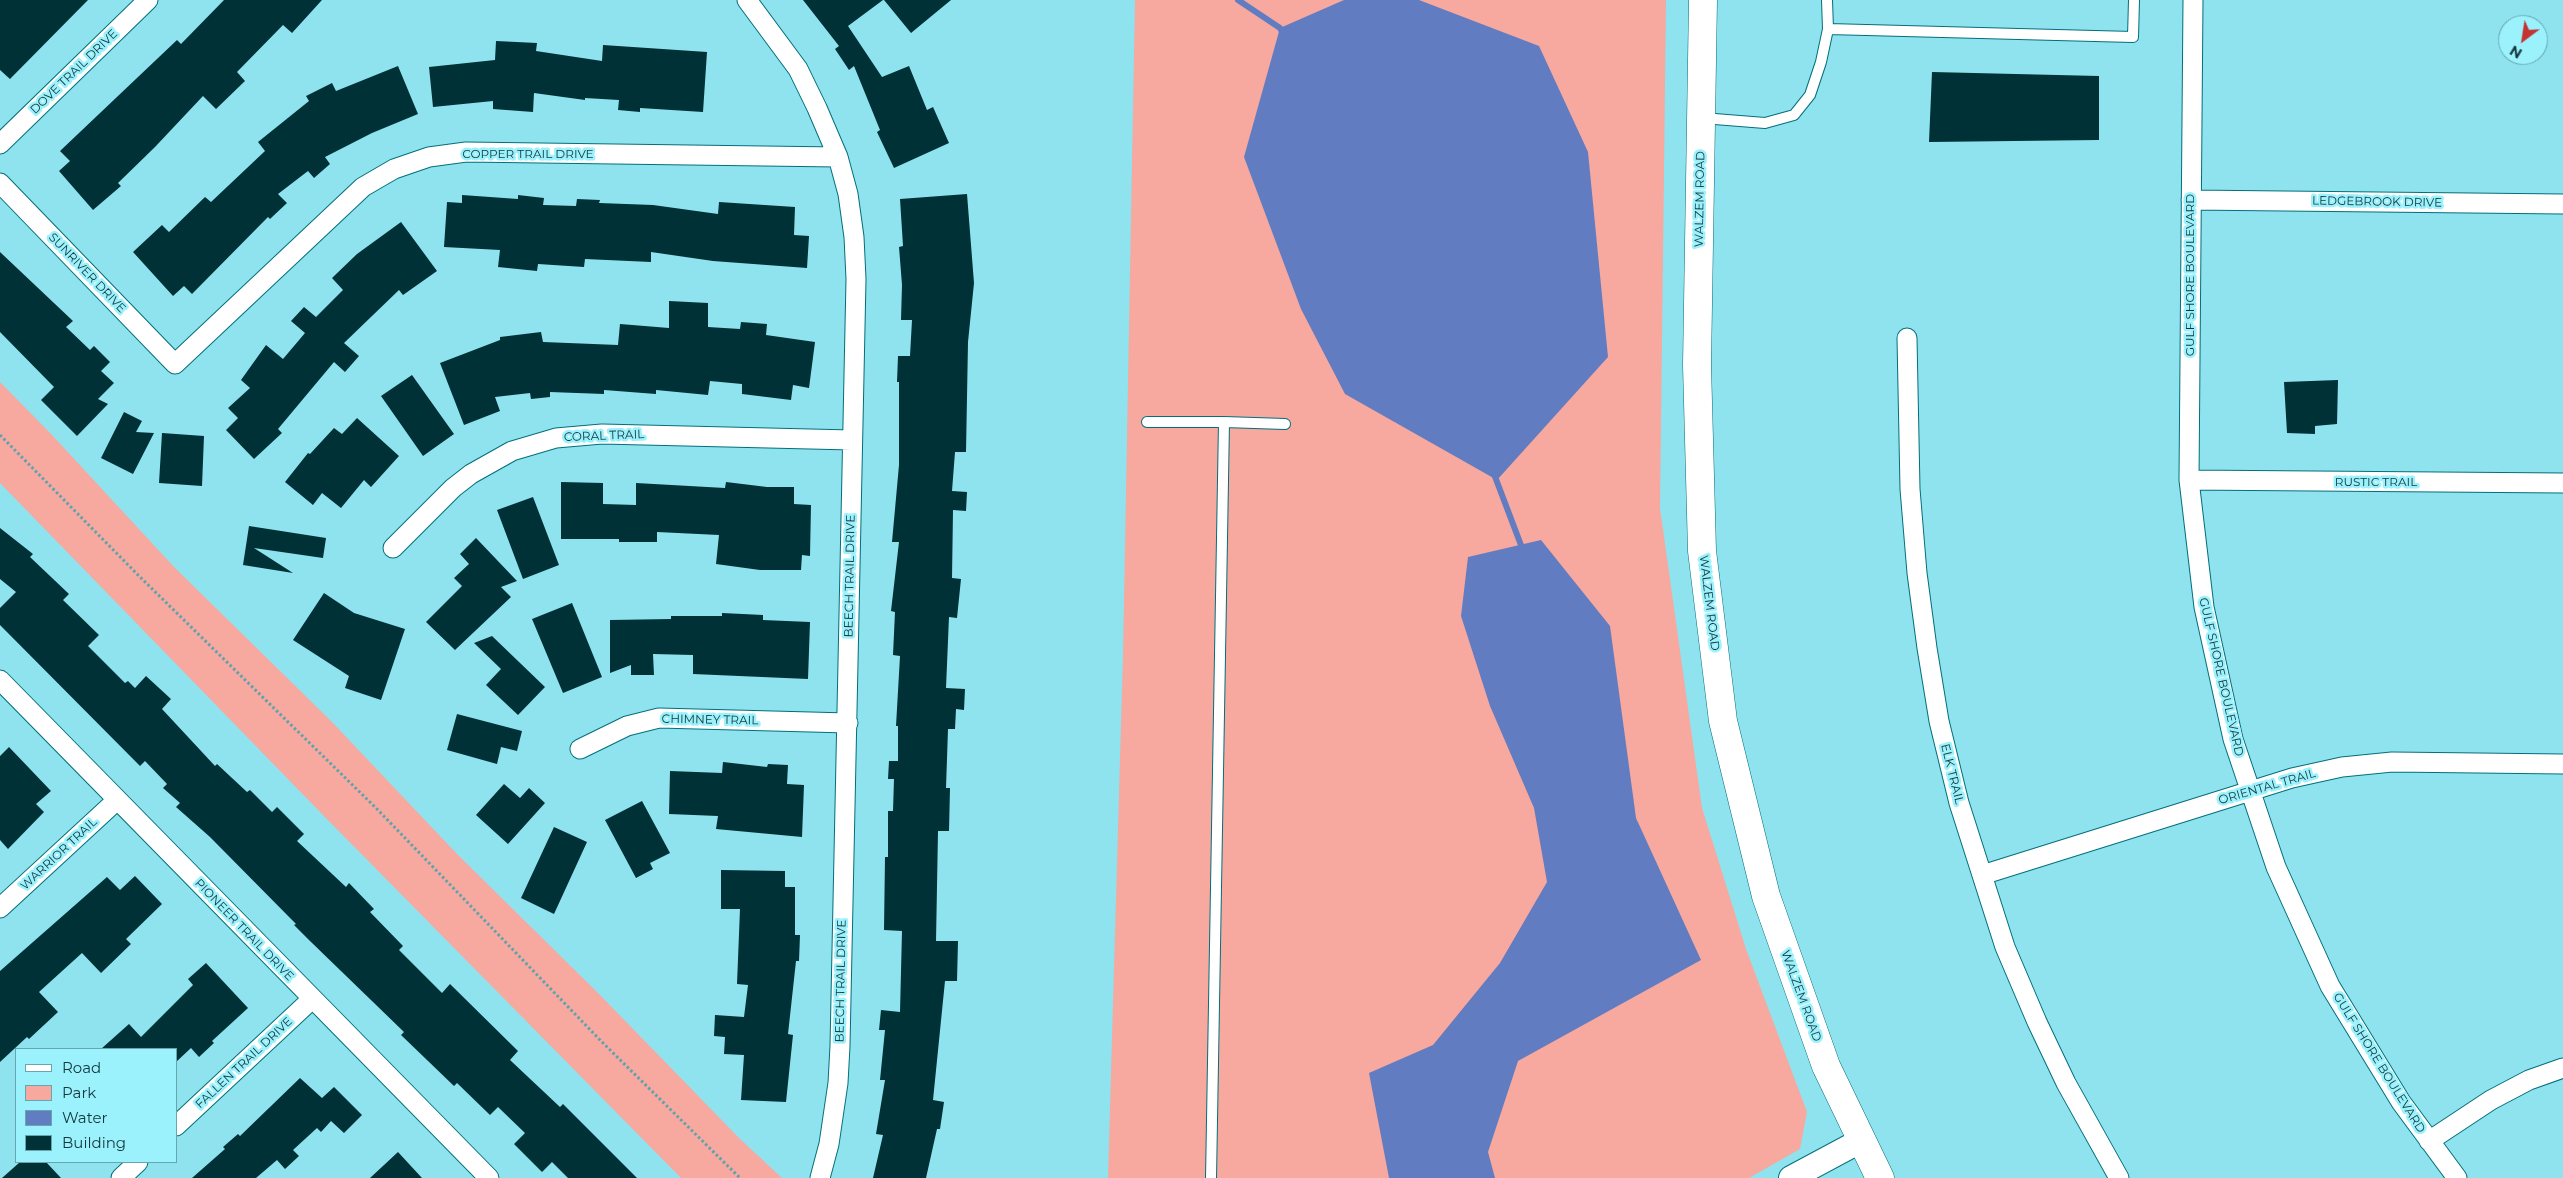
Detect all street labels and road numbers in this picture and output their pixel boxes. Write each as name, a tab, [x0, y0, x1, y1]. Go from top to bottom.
street label: DOVE TRAIL DRIVE	[28, 27, 120, 117]
street label: COPPER TRAIL DRIVE	[462, 147, 594, 161]
street label: WALZEM ROAD	[1692, 151, 1708, 247]
street label: GULF SHORE BOULEVARD	[2183, 194, 2197, 356]
street label: LEDGEBROOK DRIVE	[2312, 194, 2442, 210]
street label: SUNRIVER DRIVE	[45, 230, 129, 316]
street label: CORAL TRAIL	[564, 427, 644, 445]
street label: RUSTIC TRAIL	[2335, 475, 2417, 489]
street label: BEECH TRAIL DRIVE	[842, 515, 858, 637]
street label: WALZEM ROAD	[1696, 554, 1722, 652]
street label: GULF SHORE BOULEVARD	[2196, 596, 2246, 758]
street label: CHIMNEY TRAIL	[662, 712, 758, 728]
street label: ELK TRAIL	[1938, 742, 1966, 806]
street label: ORIENTAL TRAIL	[2217, 766, 2317, 808]
street label: WARRIOR TRAIL	[18, 815, 100, 893]
street label: PIONEER TRAIL DRIVE	[192, 876, 296, 984]
street label: BEECH TRAIL DRIVE	[833, 920, 849, 1042]
street label: WALZEM ROAD	[1778, 948, 1824, 1044]
street label: GULF SHORE BOULEVARD	[2330, 990, 2428, 1136]
street label: FALLEN TRAIL DRIVE	[193, 1014, 295, 1112]

